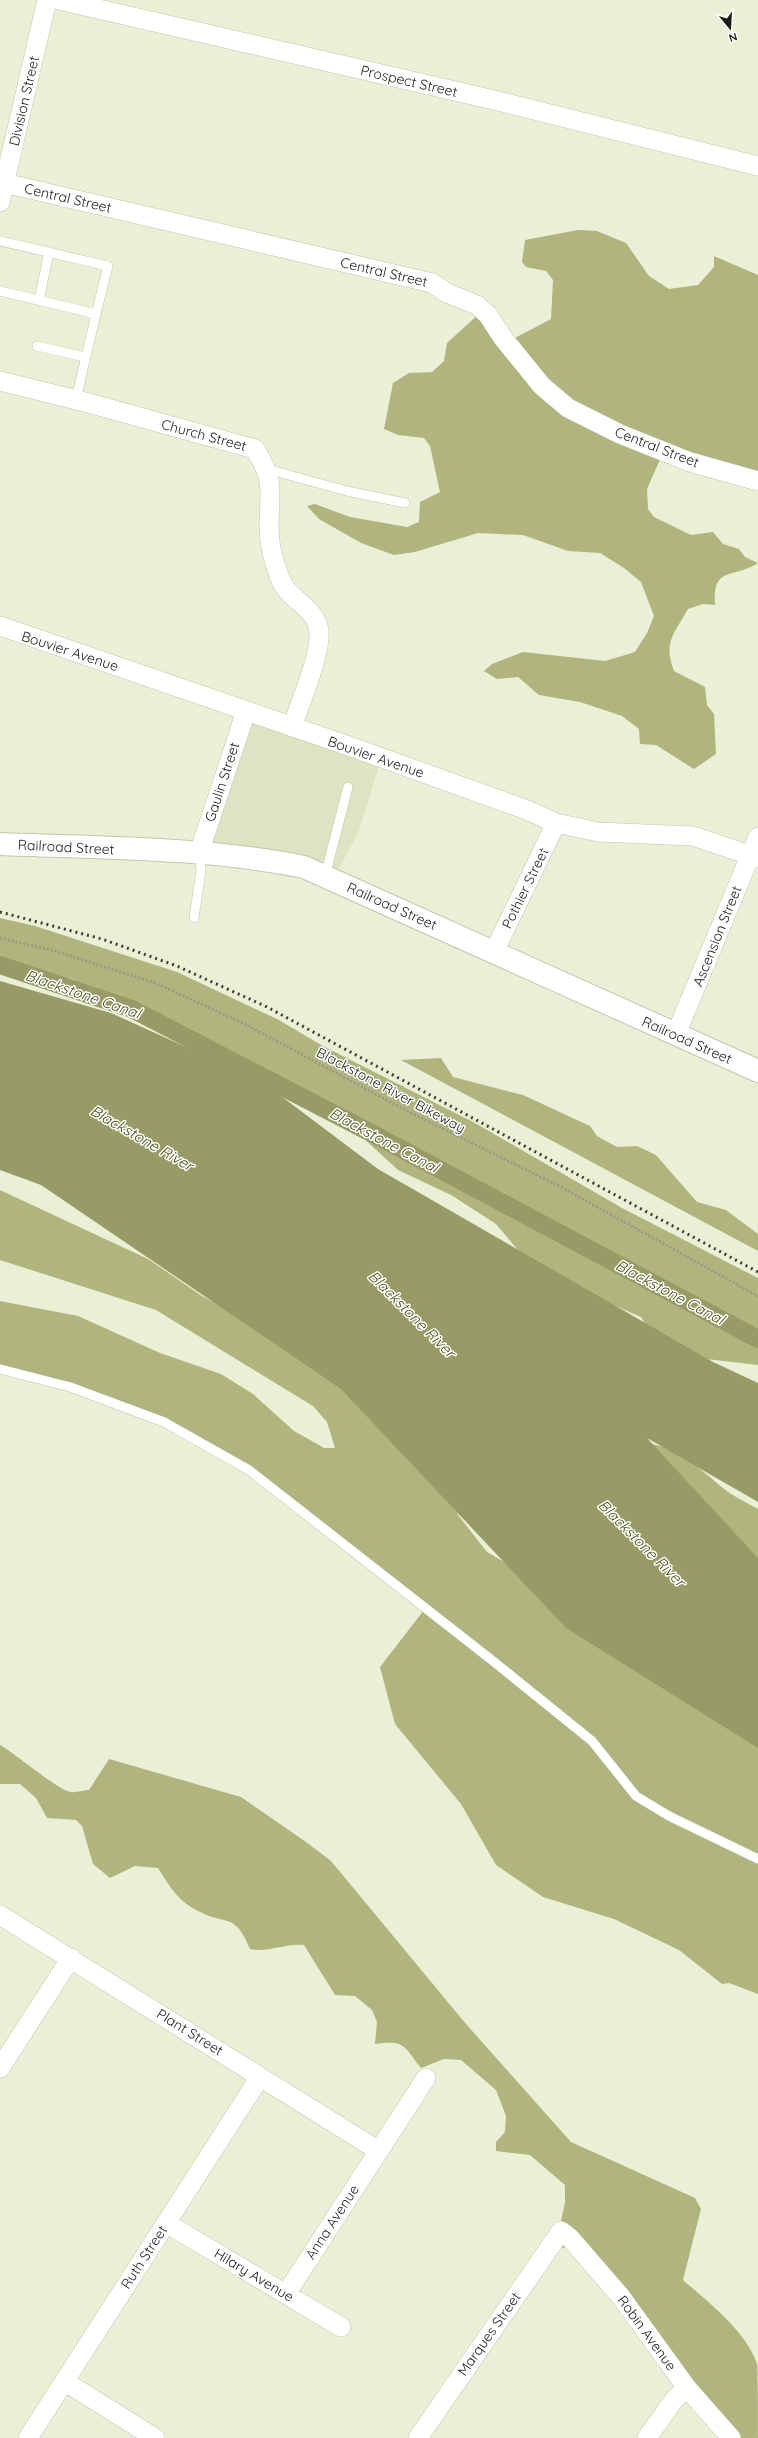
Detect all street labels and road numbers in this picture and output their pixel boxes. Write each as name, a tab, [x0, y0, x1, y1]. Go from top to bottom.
street label: Division Street	[5, 54, 43, 148]
street label: Prospect Street	[359, 61, 459, 101]
street label: Central Street	[23, 179, 114, 217]
street label: Central Street	[339, 253, 430, 291]
street label: Church Street	[159, 415, 249, 455]
street label: Central Street	[612, 423, 702, 471]
street label: Bouvier Avenue	[19, 627, 121, 675]
street label: Bouvier Avenue	[325, 732, 427, 782]
street label: Gaulin Street	[201, 740, 243, 824]
street label: Railroad Street	[17, 835, 115, 859]
street label: Pothier Street	[498, 844, 552, 931]
street label: Railroad Street	[344, 878, 440, 934]
street label: Ascension Street	[689, 883, 745, 989]
street label: Railroad Street	[639, 1012, 735, 1068]
street label: Blackstone River Bikeway	[313, 1043, 469, 1137]
street label: Plant Street	[153, 2004, 227, 2060]
street label: Anna Avenue	[301, 2181, 363, 2263]
street label: Ruth Street	[117, 2222, 171, 2292]
street label: Hilary Avenue	[211, 2244, 297, 2306]
street label: Marques Street	[453, 2288, 525, 2379]
street label: Robin Avenue	[614, 2292, 681, 2374]

